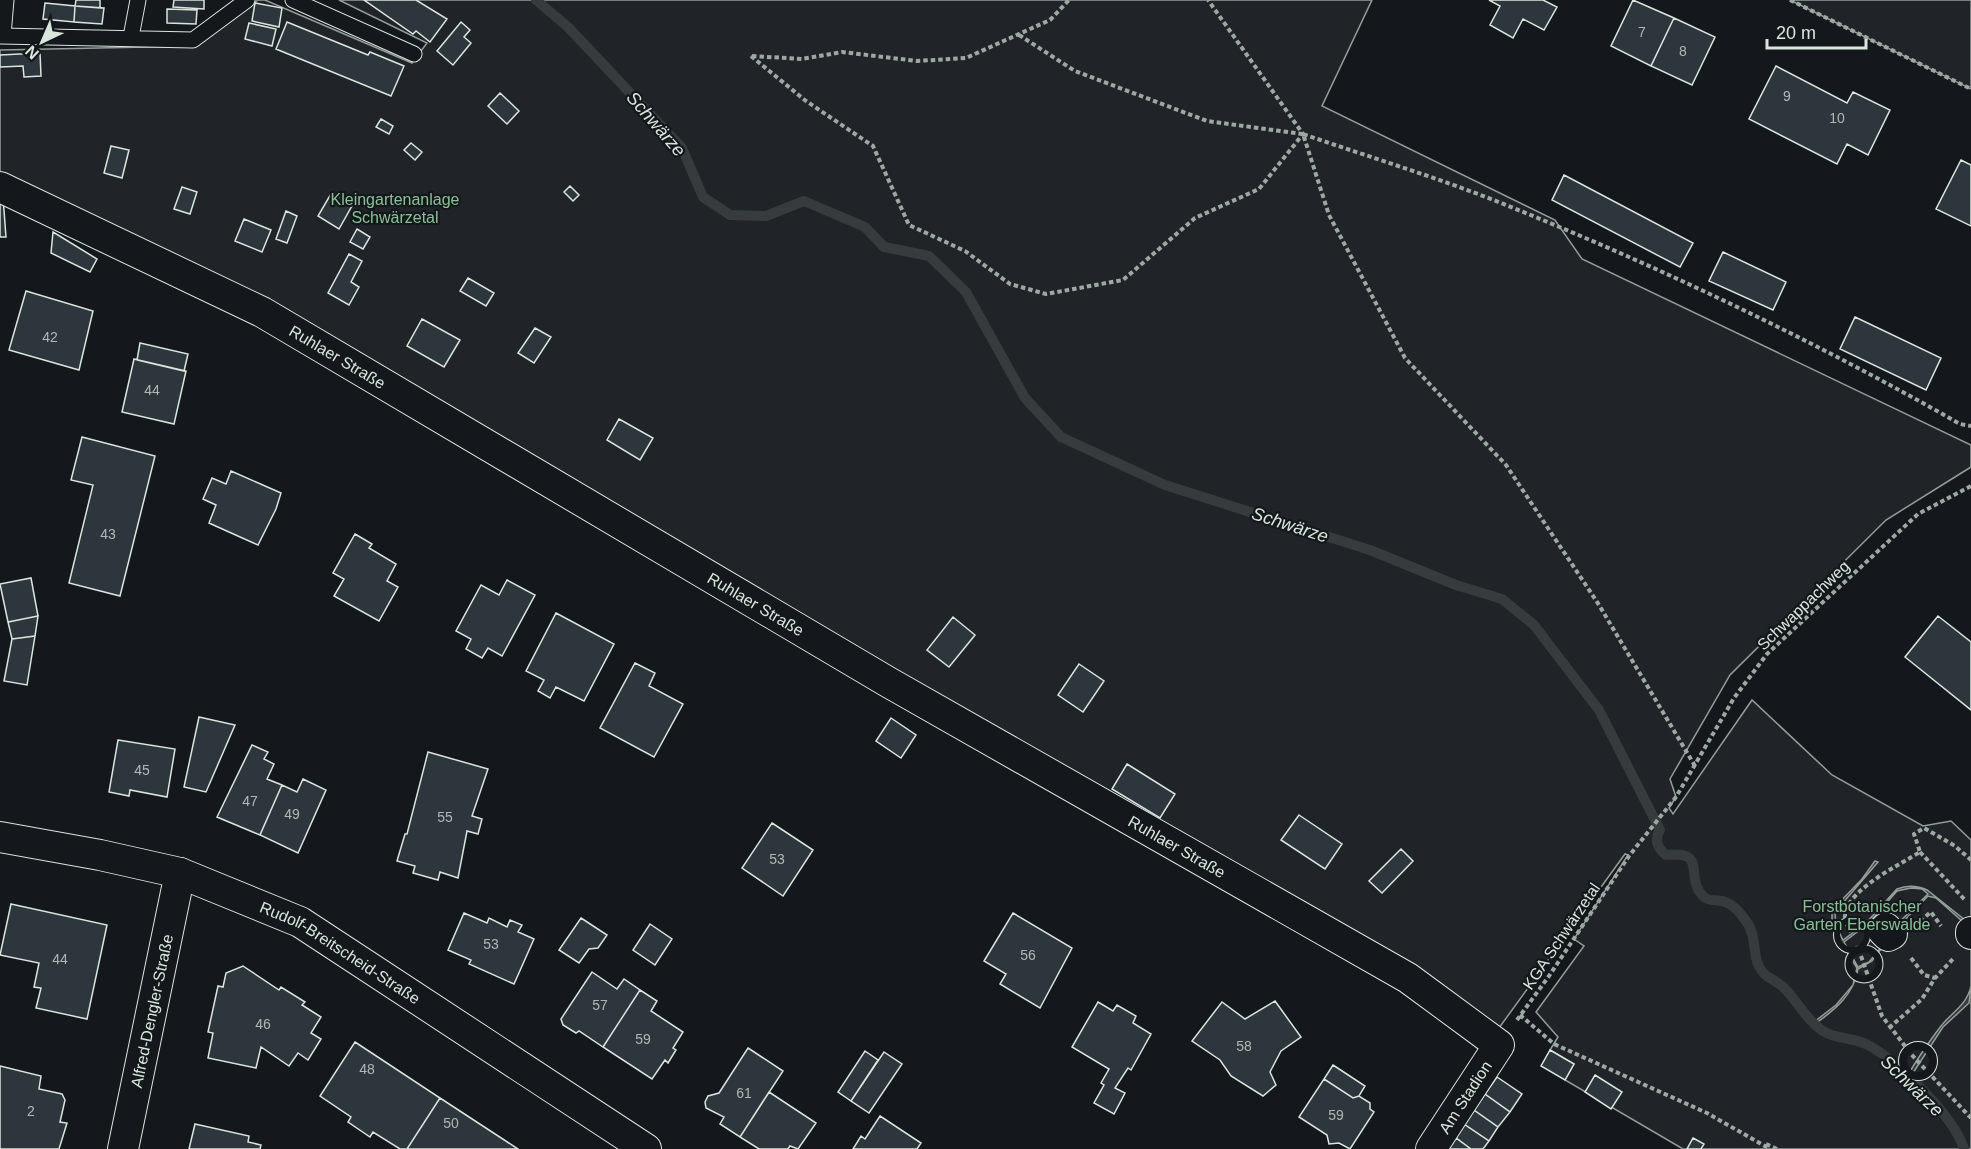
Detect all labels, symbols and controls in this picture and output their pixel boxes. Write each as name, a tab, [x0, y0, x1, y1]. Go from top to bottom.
north arrow	[12, 12, 72, 72]
scale bar	[1767, 12, 1866, 50]
text: 20 m	[1776, 23, 1816, 43]
house number: 7	[1638, 24, 1646, 40]
text: N	[22, 42, 42, 63]
house number: 8	[1679, 43, 1687, 59]
water label: Schwärze	[623, 88, 689, 160]
house number: 9	[1783, 88, 1791, 104]
house number: 10	[1829, 110, 1845, 126]
park label: Kleingartenanlage Schwärzetal	[331, 191, 460, 226]
street label: Ruhlaer Straße	[286, 322, 388, 392]
house number: 42	[42, 329, 58, 345]
house number: 44	[144, 382, 160, 398]
water label: Schwärze	[1249, 503, 1331, 547]
house number: 43	[100, 526, 116, 542]
street label: Schwappachweg	[1754, 557, 1853, 653]
street label: Ruhlaer Straße	[705, 569, 807, 639]
house number: 45	[134, 762, 150, 778]
house number: 47	[242, 793, 258, 809]
house number: 49	[284, 806, 300, 822]
house number: 55	[437, 809, 453, 825]
street label: Ruhlaer Straße	[1125, 813, 1228, 881]
house number: 53	[769, 851, 785, 867]
street label: KGA Schwärzetal	[1520, 880, 1603, 993]
park label: Forstbotanischer Garten Eberswalde	[1794, 898, 1931, 933]
street label: Rudolf-Breitscheid-Straße	[257, 899, 423, 1007]
street label: Alfred-Dengler-Straße	[128, 933, 176, 1089]
house number: 53	[483, 936, 499, 952]
house number: 56	[1020, 947, 1036, 963]
house number: 44	[52, 951, 68, 967]
house number: 57	[592, 997, 608, 1013]
house number: 46	[255, 1016, 271, 1032]
house number: 59	[635, 1031, 651, 1047]
house number: 58	[1236, 1038, 1252, 1054]
water label: Schwärze	[1877, 1051, 1947, 1121]
street label: Am Stadion	[1436, 1058, 1495, 1137]
house number: 48	[359, 1061, 375, 1077]
house number: 61	[736, 1085, 752, 1101]
house number: 2	[27, 1103, 35, 1119]
house number: 59	[1328, 1107, 1344, 1123]
house number: 50	[443, 1115, 459, 1131]

